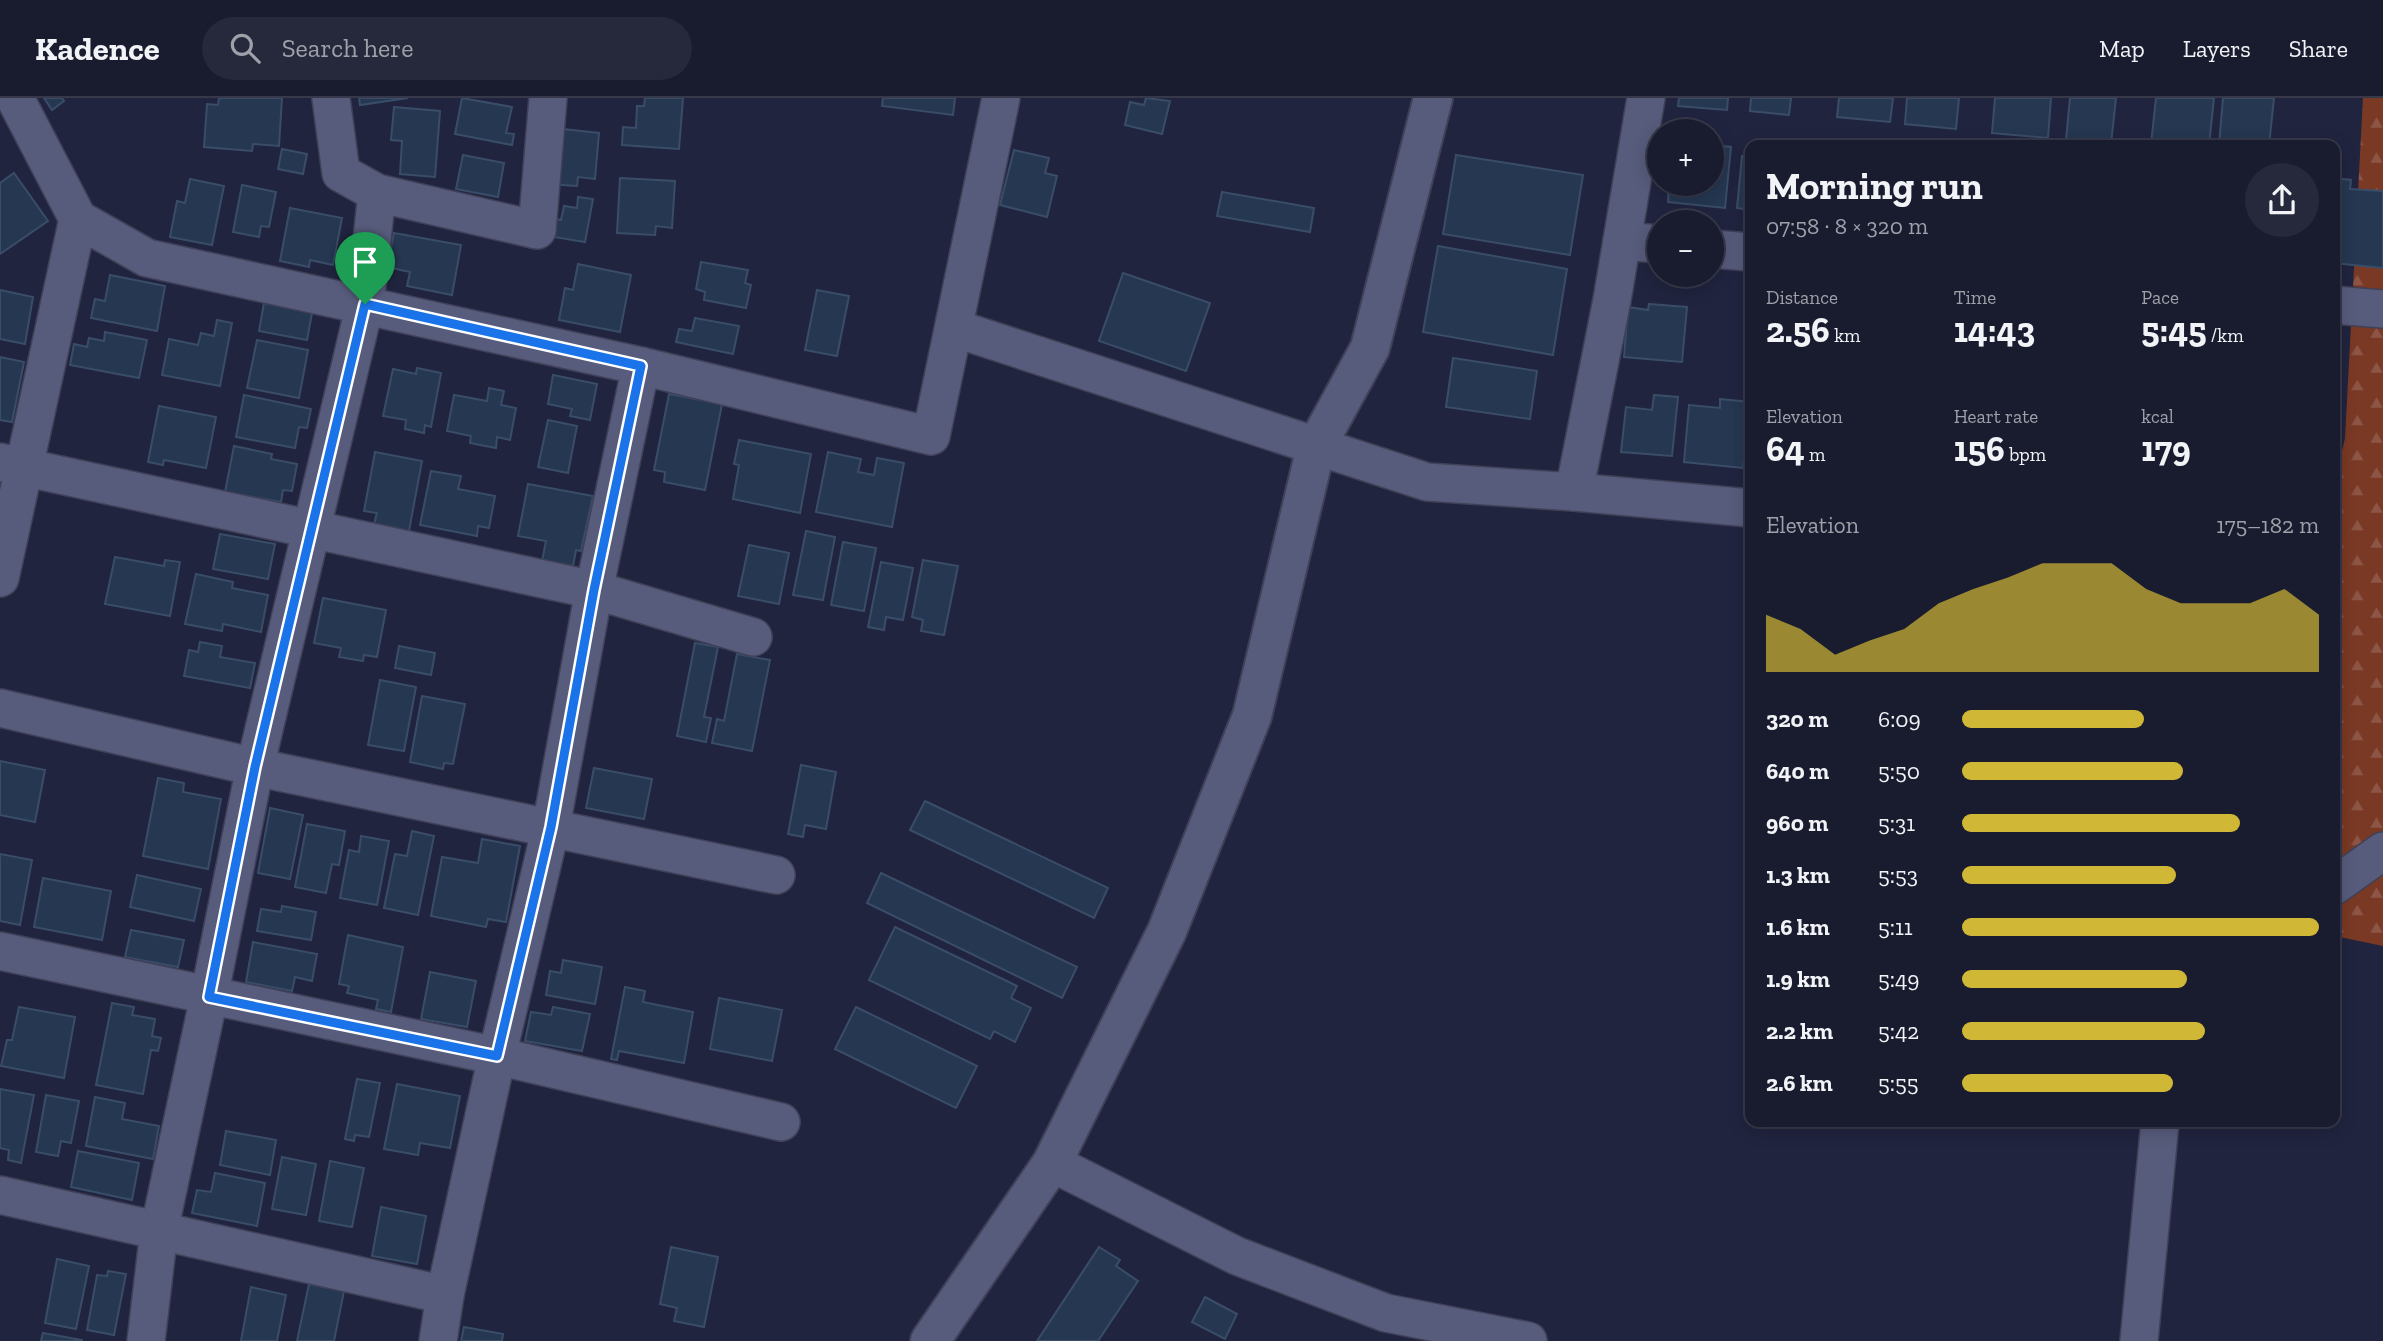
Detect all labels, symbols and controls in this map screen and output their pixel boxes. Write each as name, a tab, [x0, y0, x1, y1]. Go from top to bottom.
search box	[202, 17, 692, 80]
text: Kadence	[35, 29, 160, 68]
icon: search	[226, 29, 264, 67]
text: Search here	[282, 32, 413, 64]
text: Map	[2099, 34, 2145, 63]
text: Layers	[2183, 34, 2251, 63]
text: Share	[2289, 34, 2348, 63]
map controls	[1647, 119, 1724, 287]
button: +	[1647, 119, 1724, 196]
text: Morning run	[1766, 163, 1983, 209]
button: share	[2245, 163, 2319, 237]
button: −	[1647, 210, 1724, 287]
text: 07:58 · 8 × 320 m	[1766, 212, 1928, 240]
pin	[335, 232, 395, 304]
icon: arrive	[346, 243, 384, 281]
text: Distance	[1766, 286, 1838, 309]
text: Time	[1954, 286, 1996, 309]
text: Pace	[2141, 286, 2179, 309]
text: 2.56	[1766, 309, 1830, 351]
text: 14:43	[1954, 309, 2035, 351]
text: 5:45	[2141, 309, 2207, 351]
text: km	[1830, 324, 1860, 347]
text: /km	[2207, 324, 2244, 347]
text: Elevation	[1766, 405, 1843, 428]
text: Heart rate	[1954, 405, 2038, 428]
text: kcal	[2141, 405, 2174, 428]
text: 64	[1766, 428, 1805, 470]
text: 156	[1954, 428, 2005, 470]
text: 179	[2141, 428, 2191, 470]
text: m	[1805, 443, 1825, 466]
text: bpm	[2005, 443, 2046, 466]
text: Elevation	[1766, 511, 1859, 539]
text: 175–182 m	[2216, 511, 2319, 539]
text: 320 m	[1766, 705, 1828, 733]
text: 6:09	[1878, 705, 1921, 733]
text: 640 m	[1766, 757, 1829, 785]
text: 5:50	[1878, 757, 1920, 785]
text: 960 m	[1766, 809, 1828, 837]
text: 5:31	[1878, 809, 1915, 837]
text: 1.3 km	[1766, 861, 1830, 889]
text: 5:53	[1878, 861, 1918, 889]
text: 1.6 km	[1766, 913, 1830, 941]
text: 5:11	[1878, 913, 1913, 941]
text: 1.9 km	[1766, 965, 1830, 993]
text: 5:49	[1878, 965, 1920, 993]
text: 2.2 km	[1766, 1017, 1833, 1045]
text: 5:42	[1878, 1017, 1919, 1045]
text: 2.6 km	[1766, 1069, 1833, 1097]
text: 5:55	[1878, 1069, 1918, 1097]

